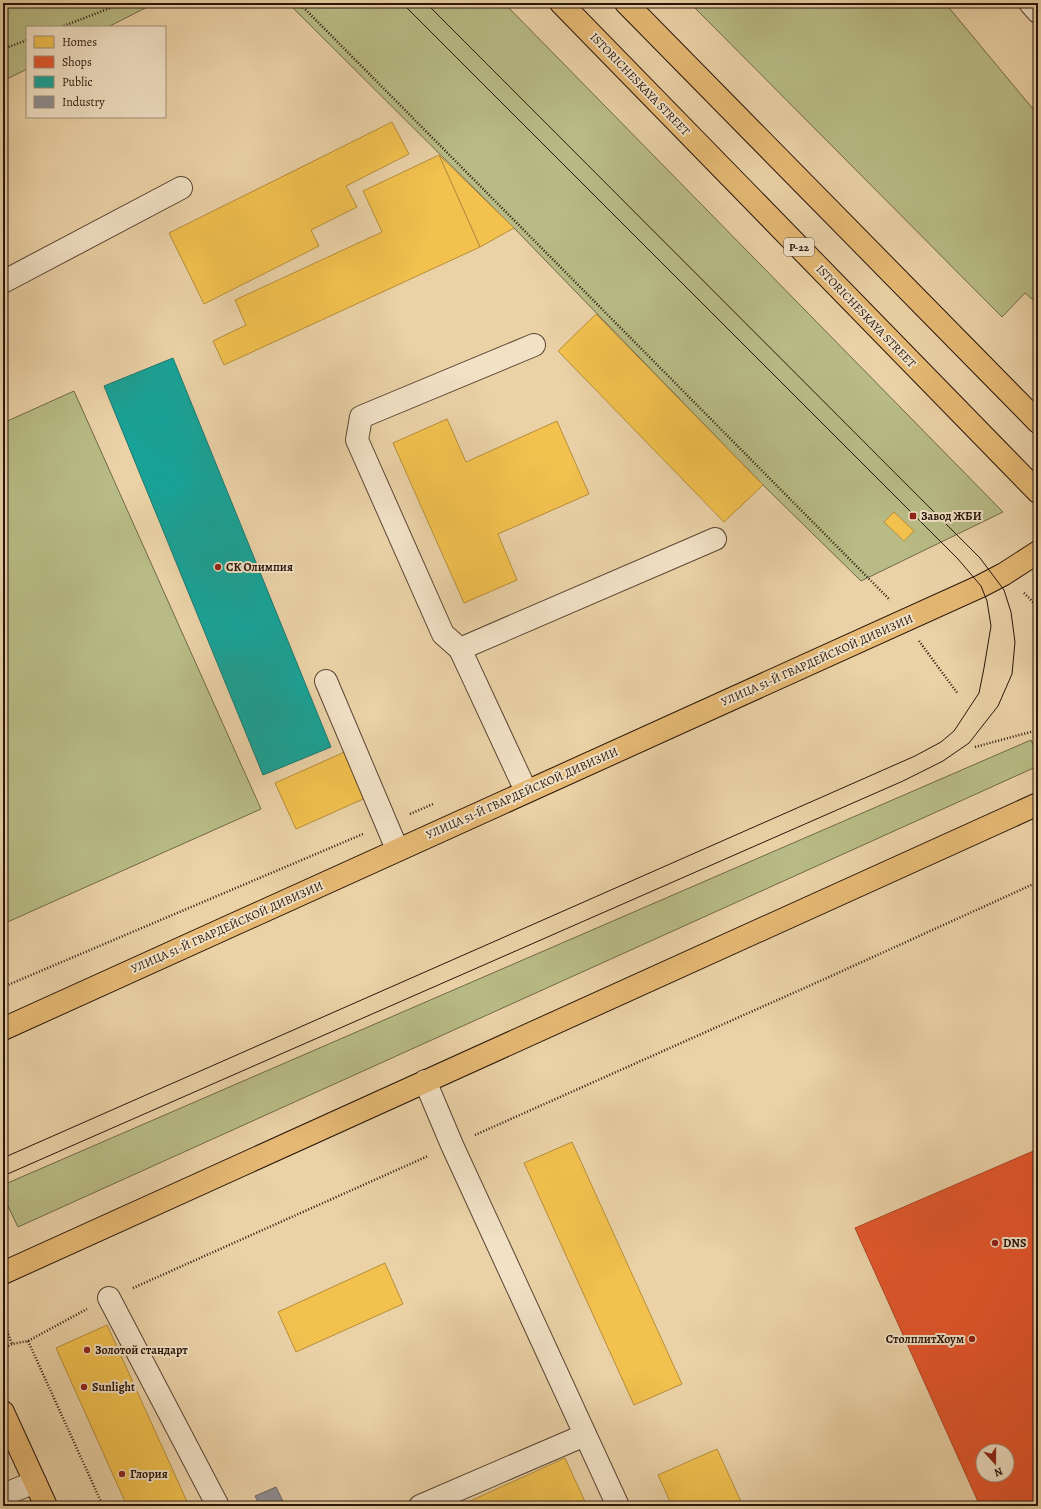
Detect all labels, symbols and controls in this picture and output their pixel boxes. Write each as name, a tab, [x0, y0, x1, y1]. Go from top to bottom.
legend	[26, 26, 166, 118]
street label: ISTORICHESKAYA STREET	[587, 29, 694, 139]
text: Homes	[62, 34, 97, 50]
text: Shops	[62, 54, 92, 70]
text: Public	[62, 74, 93, 90]
text: Industry	[62, 94, 105, 110]
road number: Р-22	[784, 238, 814, 256]
street label: ISTORICHESKAYA STREET	[813, 261, 920, 371]
place label: Завод ЖБИ	[921, 508, 982, 524]
marker: Завод ЖБИ	[908, 511, 918, 521]
place label: СК Олимпия	[226, 559, 293, 575]
marker: СК Олимпия	[213, 562, 223, 572]
street label: УЛИЦА 51-Й ГВАРДЕЙСКОЙ ДИВИЗИИ	[718, 610, 916, 710]
street label: УЛИЦА 51-Й ГВАРДЕЙСКОЙ ДИВИЗИИ	[423, 743, 621, 843]
street label: УЛИЦА 51-Й ГВАРДЕЙСКОЙ ДИВИЗИИ	[128, 877, 326, 977]
place label: DNS	[1003, 1235, 1027, 1251]
marker: DNS	[990, 1238, 1000, 1248]
place label: СтолплитХоум	[886, 1331, 964, 1347]
marker: СтолплитХоум	[967, 1334, 977, 1344]
place label: Золотой стандарт	[95, 1342, 188, 1358]
marker: Золотой стандарт	[82, 1345, 92, 1355]
place label: Sunlight	[92, 1379, 135, 1395]
marker: Sunlight	[79, 1382, 89, 1392]
north arrow	[975, 1443, 1015, 1483]
text: N	[992, 1463, 1005, 1480]
place label: Глория	[130, 1466, 168, 1482]
marker: Глория	[117, 1469, 127, 1479]

